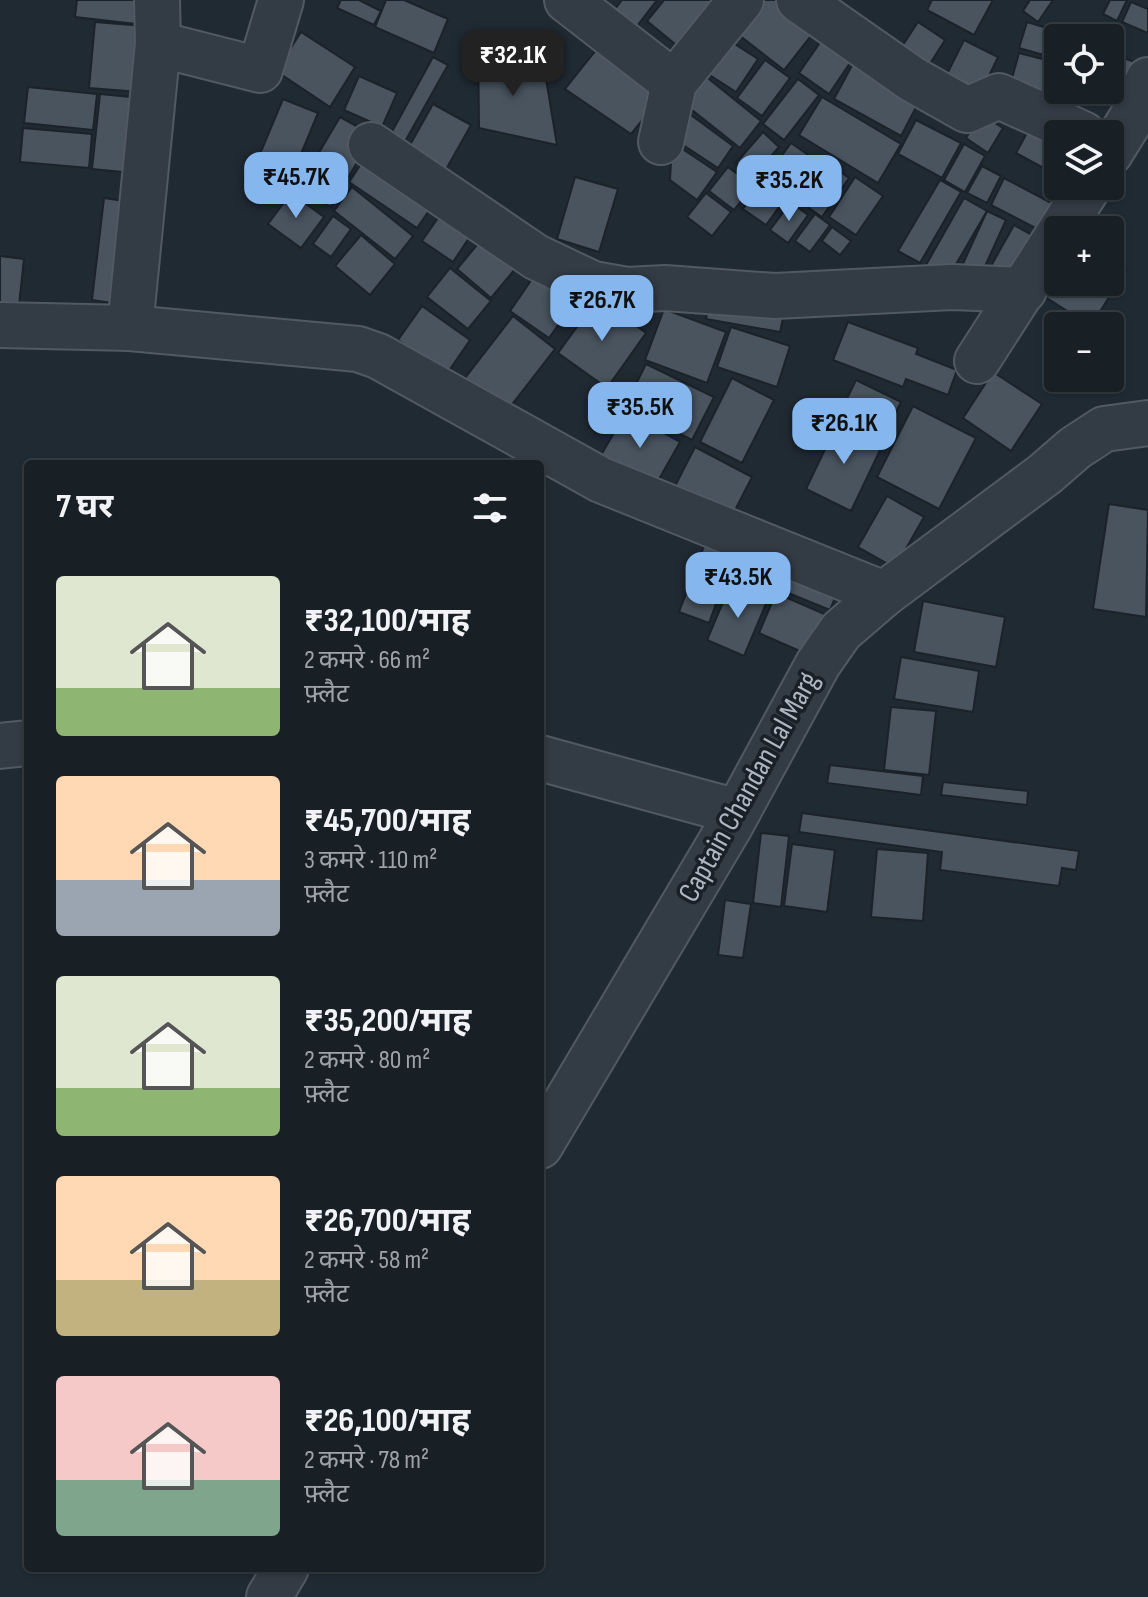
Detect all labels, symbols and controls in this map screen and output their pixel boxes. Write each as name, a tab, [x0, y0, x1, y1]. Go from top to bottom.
map controls	[1044, 24, 1124, 392]
button: locate	[1044, 24, 1124, 104]
pin: ₹32.1K	[448, 30, 578, 98]
text: ₹32.1K	[479, 40, 547, 71]
button: layers	[1044, 120, 1124, 200]
pin: ₹45.7K	[231, 152, 361, 220]
pin: ₹35.2K	[724, 155, 854, 223]
text: ₹45.7K	[262, 162, 330, 193]
text: ₹35.2K	[755, 165, 823, 196]
button: +	[1044, 216, 1124, 296]
pin: ₹26.7K	[537, 275, 667, 343]
text: ₹26.7K	[568, 285, 636, 316]
button: −	[1044, 312, 1124, 392]
pin: ₹35.5K	[575, 382, 705, 450]
text: ₹35.5K	[606, 392, 674, 423]
pin: ₹26.1K	[779, 398, 909, 466]
text: ₹26.1K	[810, 408, 878, 439]
text: 7 घर	[56, 486, 113, 527]
icon: filters	[468, 486, 512, 530]
pin: ₹43.5K	[673, 552, 803, 620]
text: ₹43.5K	[704, 562, 772, 593]
text: ₹32,100/माह	[304, 600, 470, 641]
icon: home	[120, 608, 216, 704]
text: 2 कमरे · 66 m²	[304, 645, 430, 676]
street label: Captain Chandan Lal Marg	[671, 666, 827, 908]
text: फ़्लैट	[304, 679, 349, 710]
text: ₹45,700/माह	[304, 800, 471, 841]
icon: home	[120, 808, 216, 904]
text: 3 कमरे · 110 m²	[304, 845, 437, 876]
text: फ़्लैट	[304, 879, 349, 910]
text: ₹35,200/माह	[304, 1000, 471, 1041]
icon: home	[120, 1008, 216, 1104]
text: 2 कमरे · 80 m²	[304, 1045, 430, 1076]
text: फ़्लैट	[304, 1079, 349, 1110]
text: ₹26,700/माह	[304, 1200, 470, 1241]
icon: home	[120, 1208, 216, 1304]
text: 2 कमरे · 58 m²	[304, 1245, 429, 1276]
text: फ़्लैट	[304, 1279, 349, 1310]
text: ₹26,100/माह	[304, 1400, 470, 1441]
icon: home	[120, 1408, 216, 1504]
text: 2 कमरे · 78 m²	[304, 1445, 429, 1476]
text: फ़्लैट	[304, 1479, 349, 1510]

